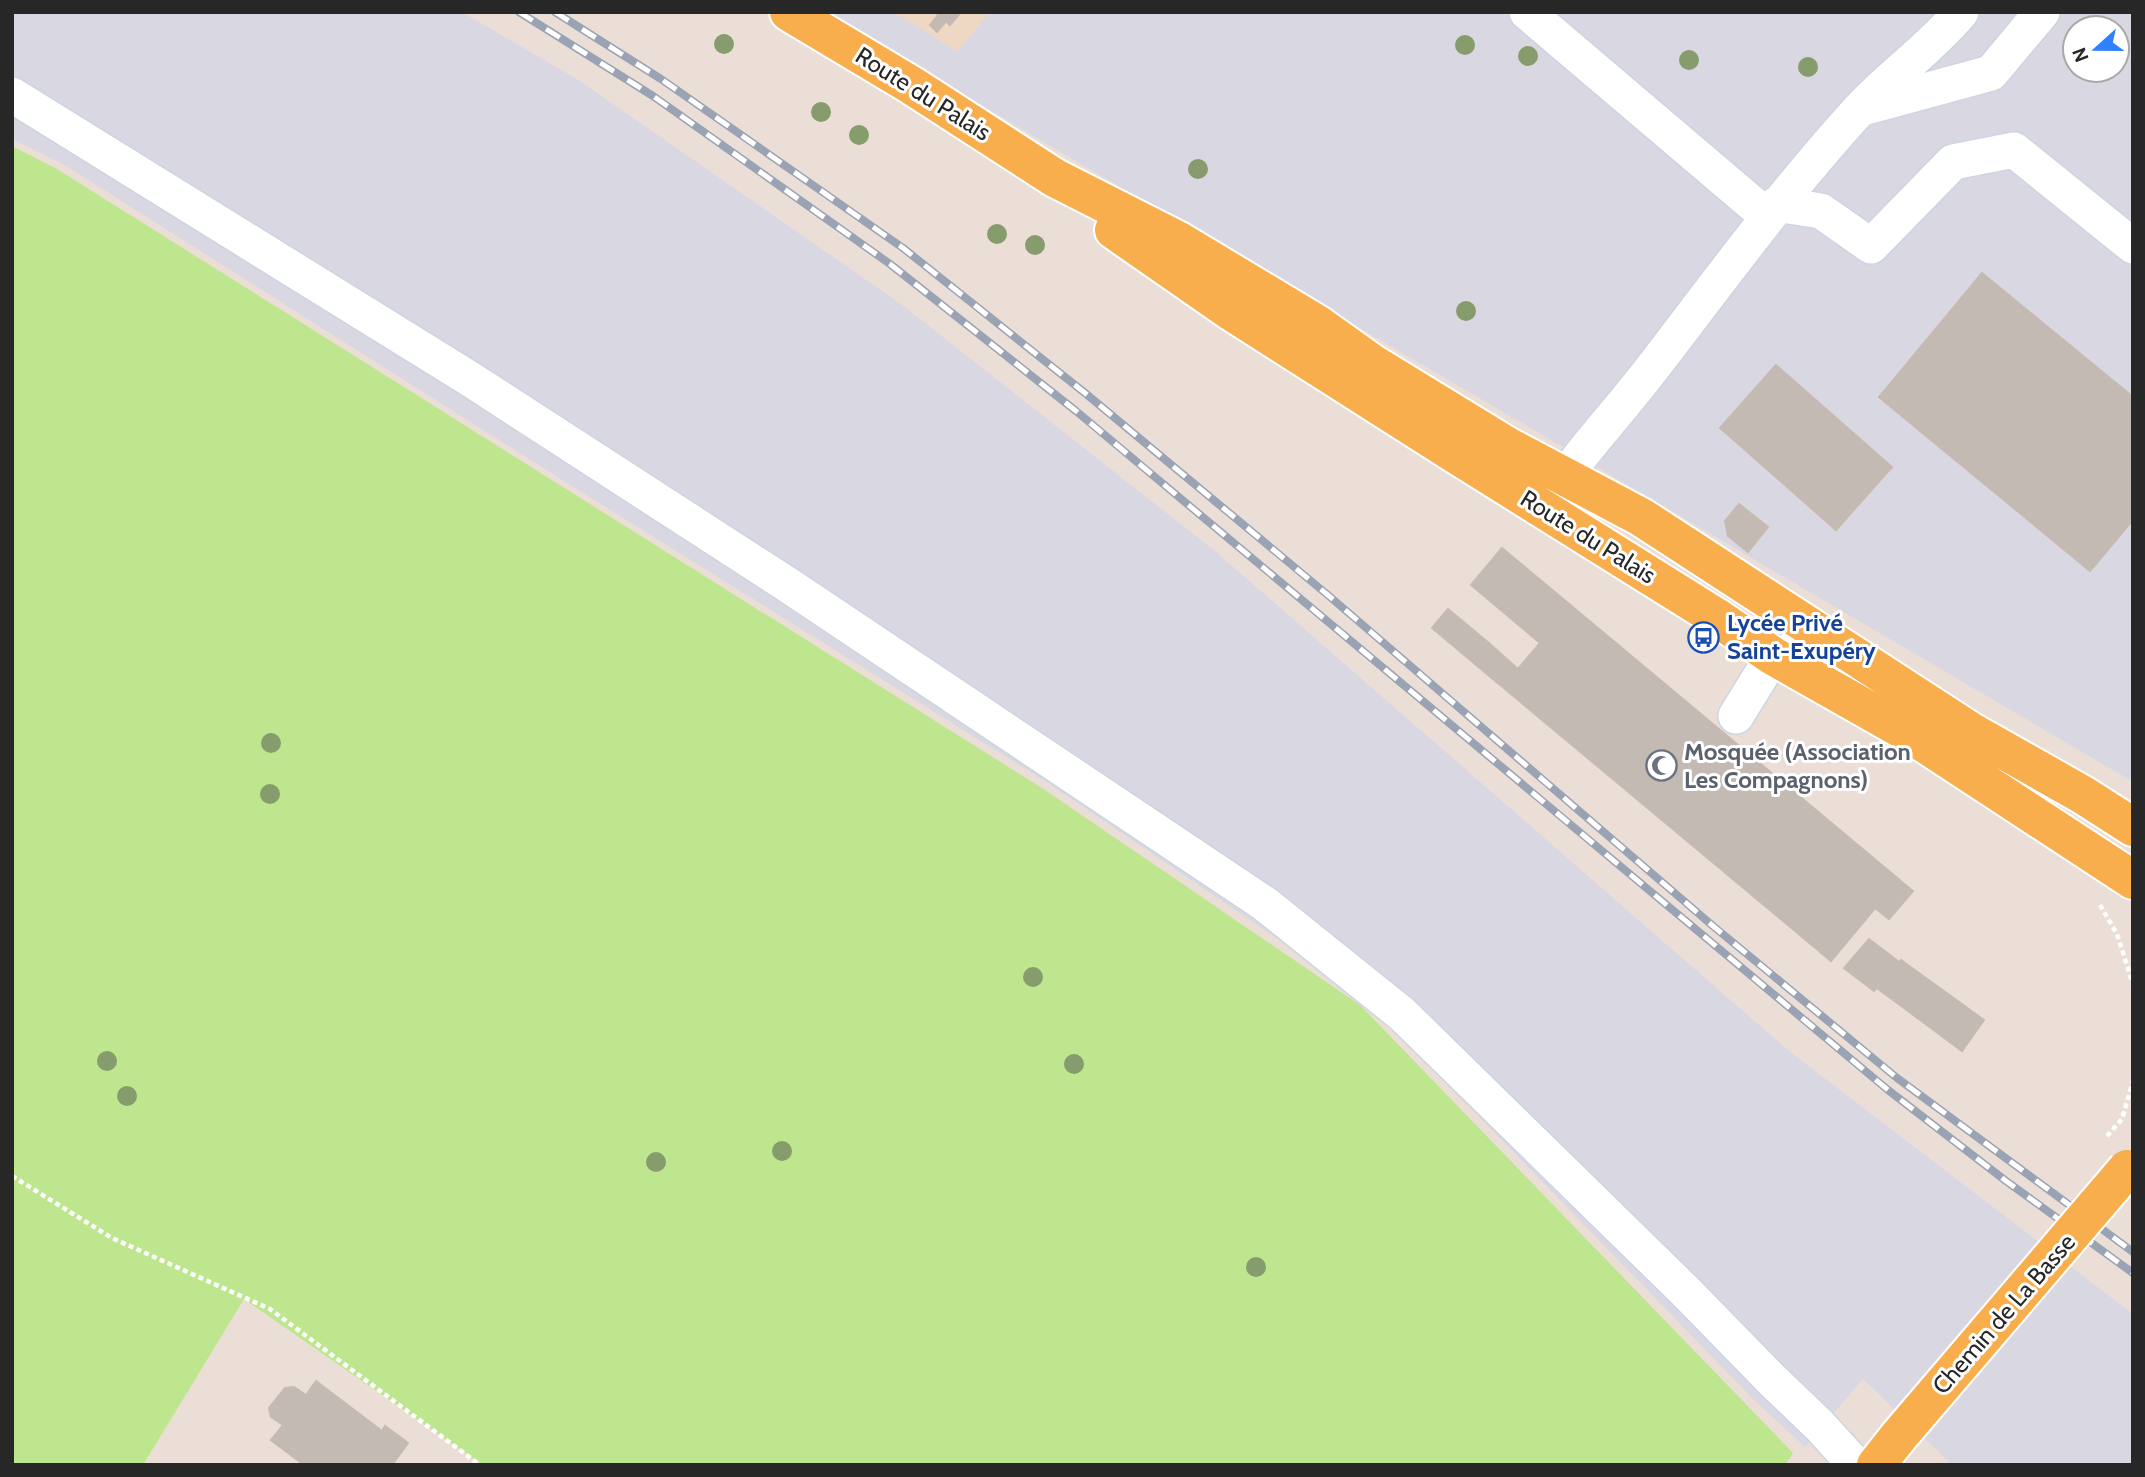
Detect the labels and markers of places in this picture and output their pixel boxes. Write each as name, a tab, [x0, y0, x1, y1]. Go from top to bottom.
place label: Lycée Privé Saint-Exupéry	[1727, 608, 1876, 665]
bus stop icon: Lycée Privé Saint-Exupéry	[1687, 620, 1721, 654]
place label: Mosquée (Association Les Compagnons)	[1684, 737, 1911, 794]
mosque icon: Mosquée (Association Les Compagnons)	[1644, 749, 1678, 783]

